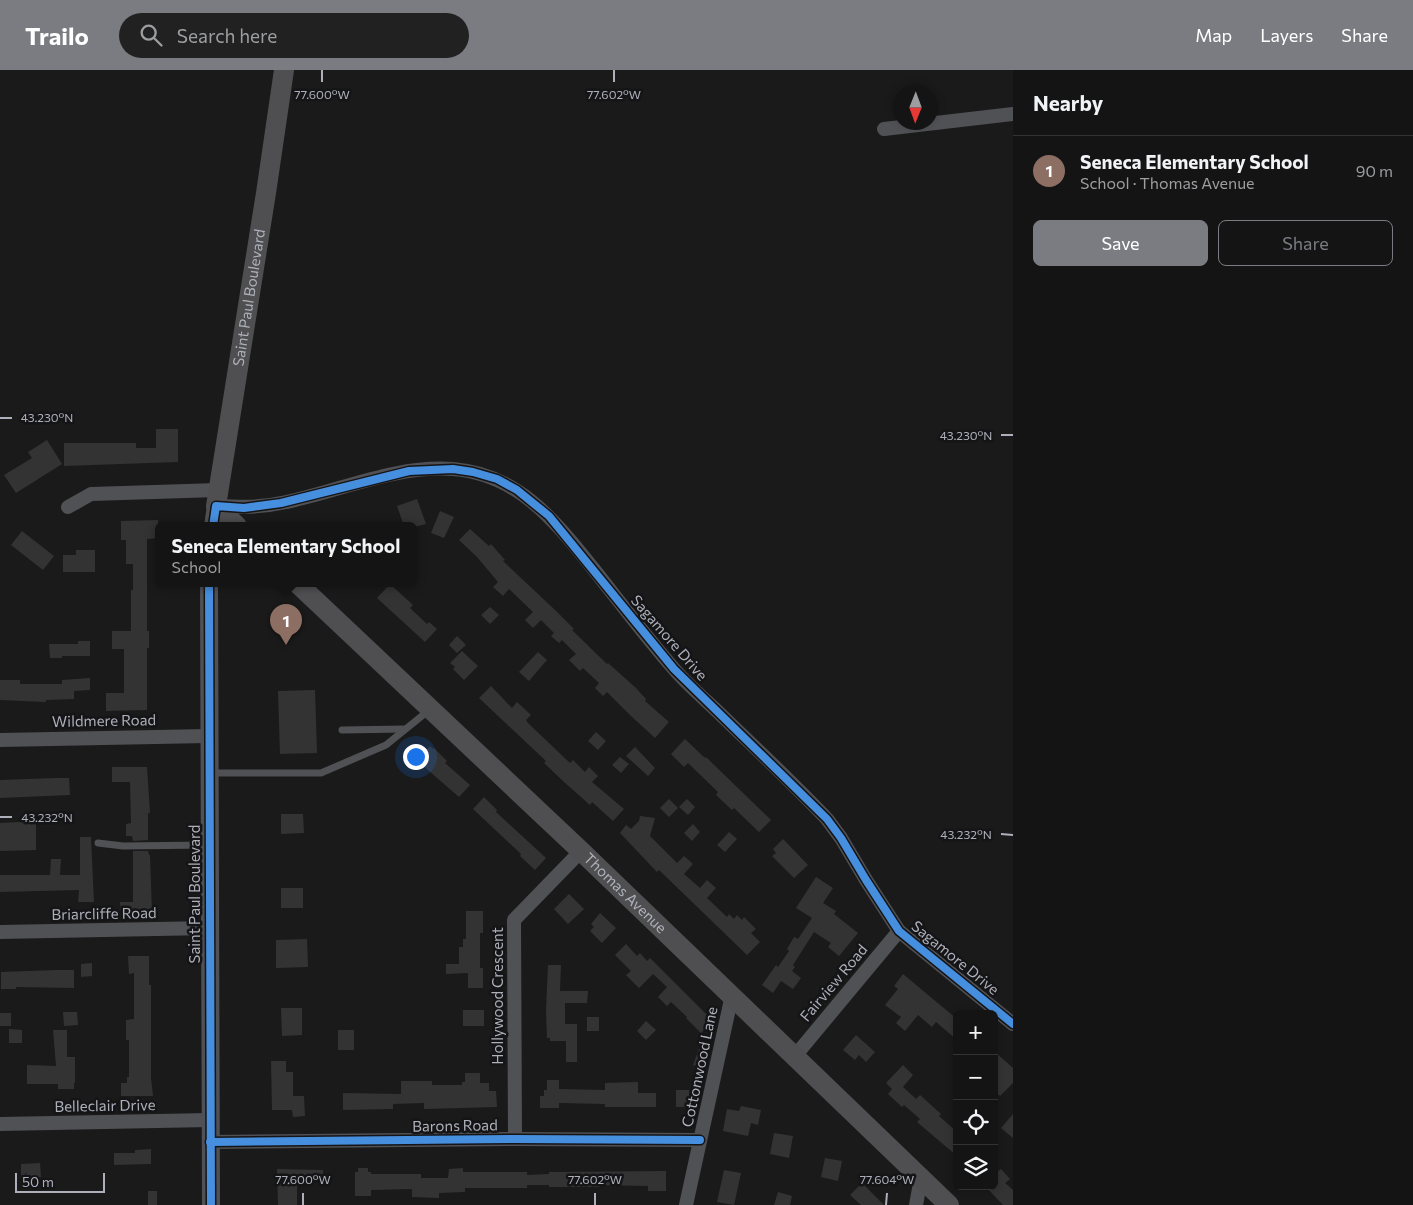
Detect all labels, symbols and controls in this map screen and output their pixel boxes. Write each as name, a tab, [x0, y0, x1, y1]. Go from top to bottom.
search box	[119, 13, 469, 58]
text: Trailo	[25, 21, 89, 50]
icon: search	[137, 21, 165, 49]
text: Search here	[177, 24, 277, 47]
text: Map	[1195, 24, 1232, 46]
text: Layers	[1260, 24, 1313, 46]
text: Share	[1341, 24, 1388, 46]
north arrow	[893, 85, 938, 130]
text: 77.600°W	[294, 87, 350, 101]
text: 77.602°W	[587, 87, 641, 101]
text: Nearby	[1033, 90, 1103, 115]
text: Seneca Elementary School	[1080, 150, 1309, 173]
text: 1	[1045, 161, 1053, 180]
text: 90 m	[1356, 161, 1393, 180]
text: School · Thomas Avenue	[1080, 173, 1255, 192]
button: Save	[1033, 220, 1208, 266]
button: Share	[1218, 220, 1393, 266]
street label: Saint Paul Boulevard	[228, 227, 268, 368]
text: 43.230°N	[21, 410, 73, 424]
text: 43.230°N	[940, 428, 992, 442]
popup	[155, 522, 417, 587]
text: Seneca Elementary School	[172, 534, 400, 557]
text: School	[172, 557, 221, 576]
street label: Sagamore Drive	[628, 591, 712, 684]
pin: 1	[270, 604, 302, 645]
street label: Wildmere Road	[52, 710, 156, 730]
your location	[403, 744, 429, 770]
text: 43.232°N	[21, 810, 73, 824]
street label: Saint Paul Boulevard	[185, 825, 203, 963]
text: 43.232°N	[940, 827, 992, 841]
street label: Thomas Avenue	[580, 849, 671, 936]
street label: Briarcliffe Road	[51, 903, 157, 923]
street label: Sagamore Drive	[908, 916, 1003, 998]
street label: Hollywood Crescent	[488, 927, 506, 1065]
street label: Fairview Road	[796, 940, 871, 1025]
street label: Cottonwood Lane	[677, 1005, 721, 1129]
map controls	[953, 1010, 998, 1190]
button: +	[953, 1010, 998, 1055]
button: −	[953, 1055, 998, 1100]
street label: Belleclair Drive	[54, 1095, 156, 1115]
button: locate	[953, 1100, 998, 1145]
street label: Barons Road	[412, 1115, 498, 1135]
button: layers	[953, 1145, 998, 1190]
scale bar	[15, 1170, 105, 1193]
text: 77.600°W	[275, 1172, 331, 1186]
text: 77.602°W	[568, 1172, 622, 1186]
text: 77.604°W	[860, 1172, 914, 1186]
text: 50 m	[22, 1173, 54, 1190]

